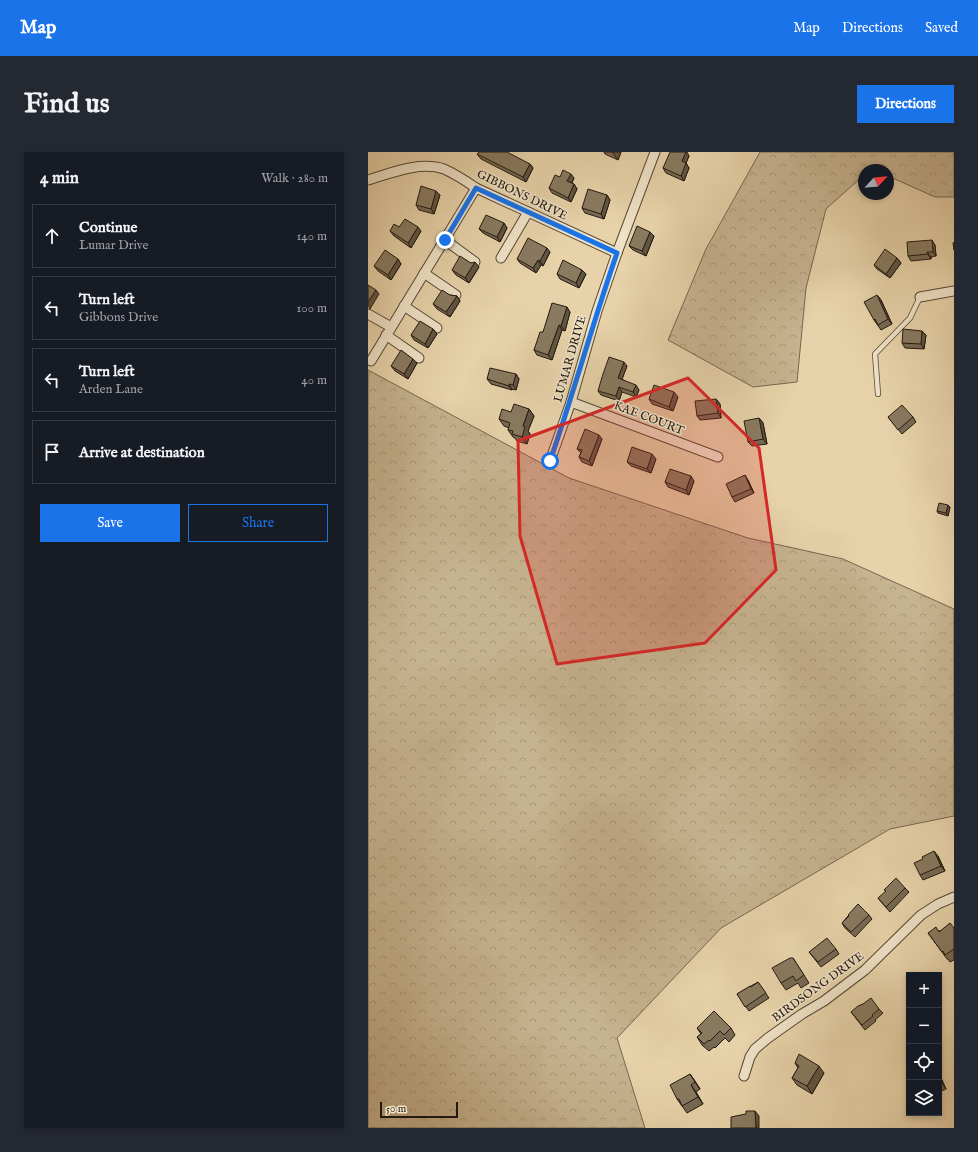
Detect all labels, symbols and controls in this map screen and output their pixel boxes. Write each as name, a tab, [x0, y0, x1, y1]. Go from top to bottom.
text: Map	[20, 16, 56, 40]
text: Map	[793, 19, 820, 37]
text: Directions	[842, 19, 903, 37]
text: Saved	[925, 19, 958, 37]
button: Directions	[857, 85, 954, 123]
text: Find us	[24, 87, 110, 122]
north arrow	[858, 164, 894, 200]
street label: GIBBONS DRIVE	[474, 167, 570, 223]
text: 4 min	[40, 168, 79, 189]
text: Walk · 280 m	[261, 170, 328, 187]
text: Continue	[79, 218, 137, 237]
icon: ahead	[41, 225, 63, 247]
text: 140 m	[297, 228, 327, 245]
route end	[436, 231, 454, 249]
text: Lumar Drive	[79, 237, 149, 254]
text: Turn left	[79, 290, 135, 309]
icon: left	[41, 297, 63, 319]
text: 100 m	[297, 300, 327, 317]
text: Gibbons Drive	[79, 309, 158, 326]
street label: LUMAR DRIVE	[550, 314, 590, 404]
text: Turn left	[79, 362, 135, 381]
icon: left	[41, 369, 63, 391]
text: 40 m	[301, 372, 327, 389]
text: Arden Lane	[79, 381, 143, 398]
street label: KAE COURT	[612, 398, 686, 438]
icon: arrive	[41, 441, 63, 463]
text: Arrive at destination	[79, 443, 205, 462]
route start	[541, 452, 559, 470]
button: Save	[40, 504, 180, 542]
button: Share	[188, 504, 328, 542]
street label: BIRDSONG DRIVE	[769, 949, 867, 1025]
map controls	[906, 972, 942, 1116]
button: +	[906, 972, 942, 1008]
button: −	[906, 1008, 942, 1044]
button: locate	[906, 1044, 942, 1080]
button: layers	[906, 1080, 942, 1116]
scale bar	[380, 1100, 458, 1119]
text: 50 m	[386, 1102, 406, 1116]

